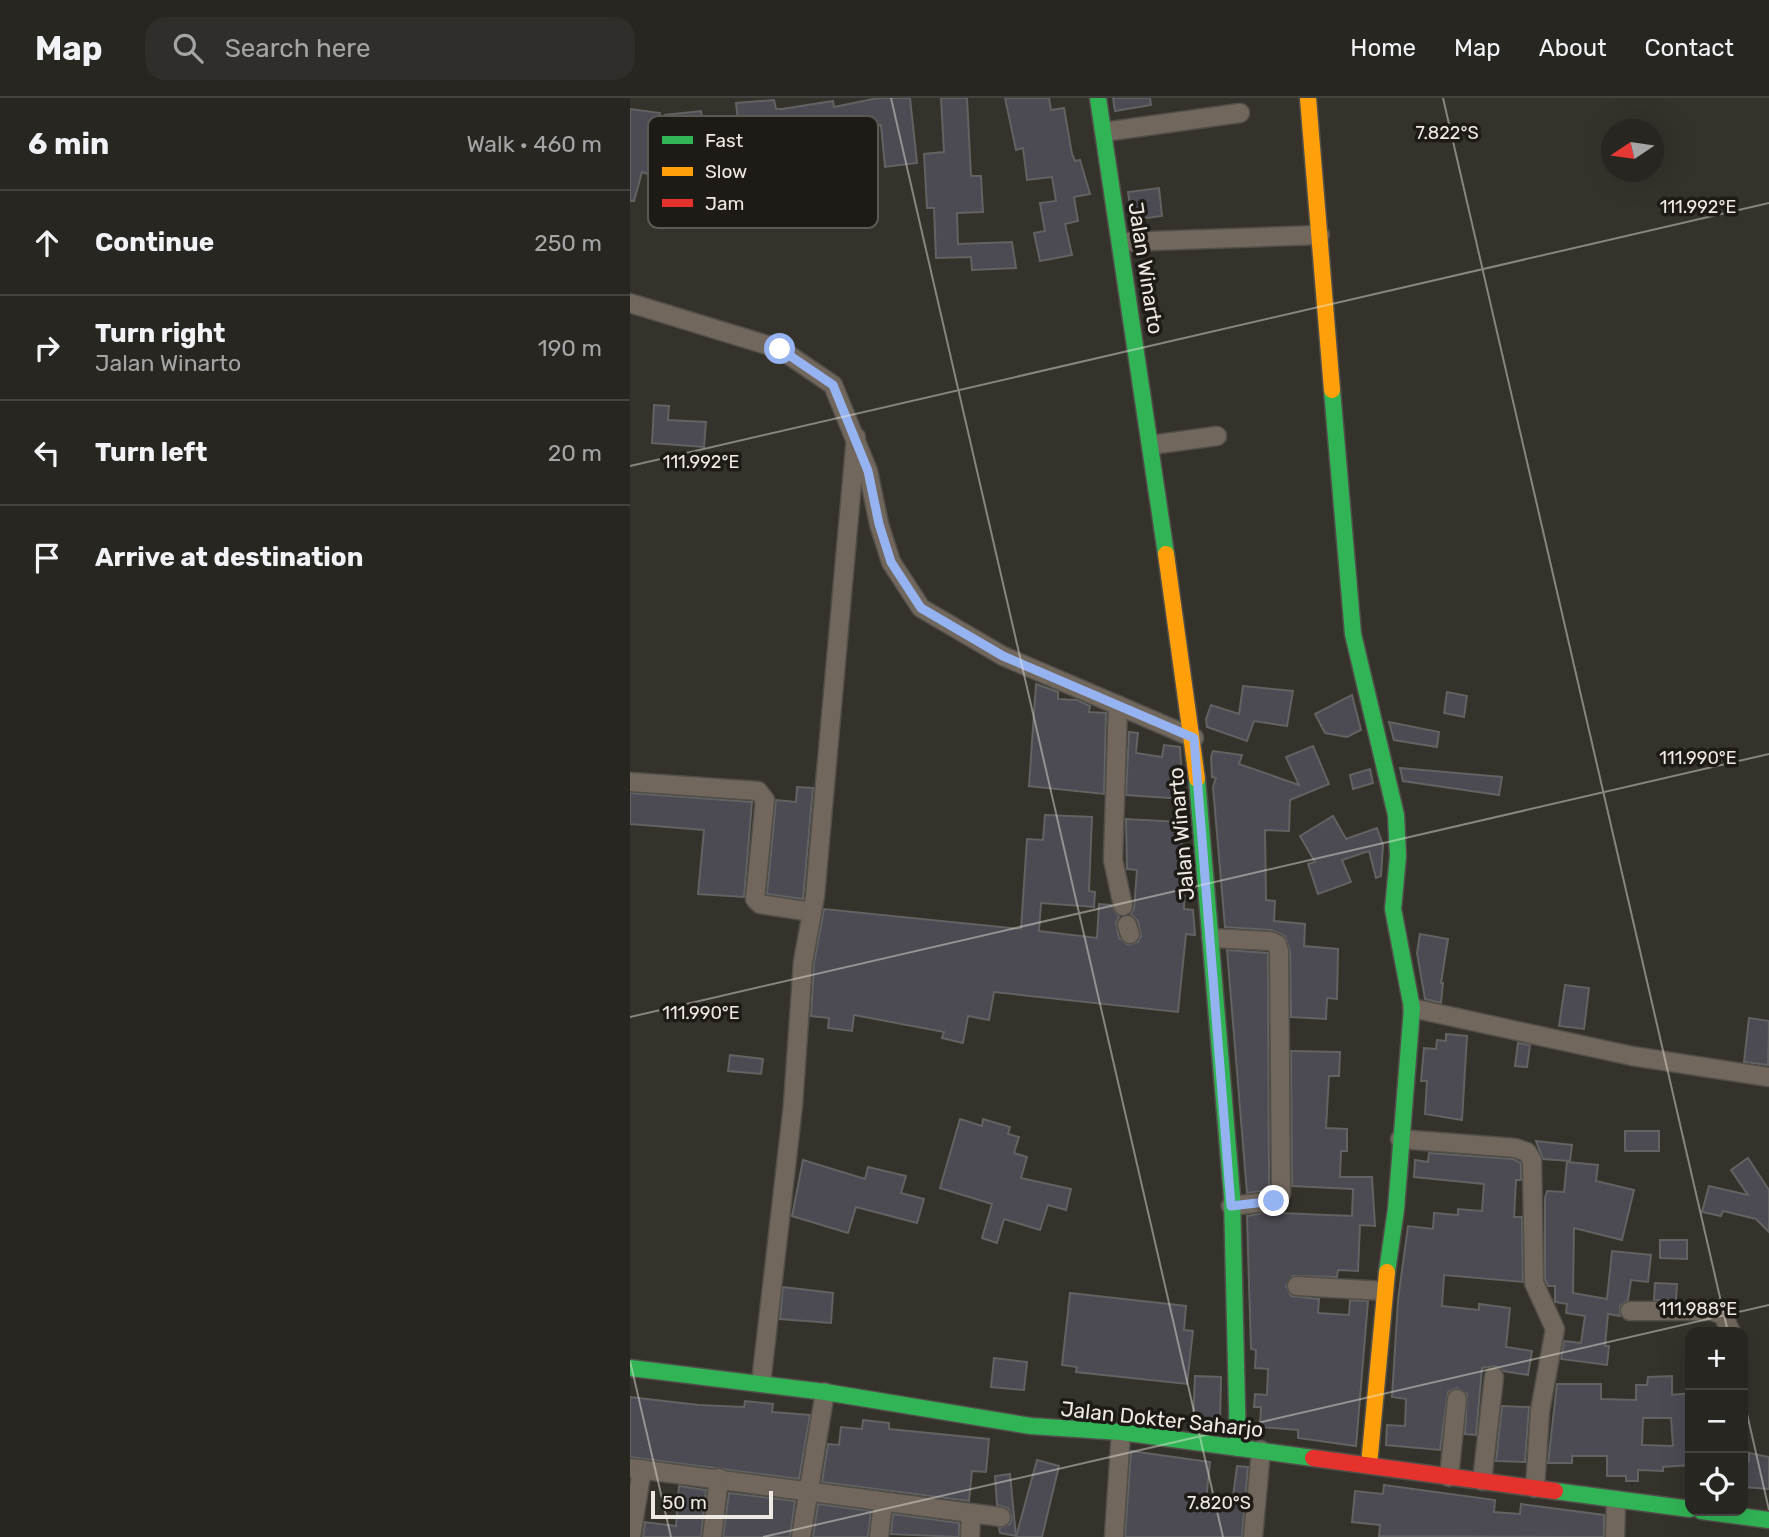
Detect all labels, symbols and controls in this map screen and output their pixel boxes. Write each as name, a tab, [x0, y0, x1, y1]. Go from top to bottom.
search box	[145, 17, 635, 80]
text: Map	[35, 29, 103, 68]
icon: search	[169, 29, 207, 67]
text: Search here	[225, 33, 370, 64]
text: Home	[1350, 34, 1416, 62]
text: Map	[1454, 34, 1501, 62]
text: About	[1539, 34, 1607, 62]
text: Contact	[1645, 34, 1734, 62]
legend	[648, 116, 878, 228]
north arrow	[1601, 119, 1664, 182]
text: 7.822°S	[1415, 122, 1479, 144]
text: 6 min	[28, 126, 109, 162]
text: Fast	[705, 129, 744, 152]
text: Walk · 460 m	[466, 130, 602, 158]
text: Slow	[705, 160, 747, 183]
text: Jam	[705, 192, 744, 215]
text: 111.992°E	[1660, 196, 1736, 218]
street label: Jalan Winarto	[1123, 200, 1169, 336]
icon: ahead	[28, 224, 66, 262]
text: Continue	[95, 227, 214, 258]
text: 250 m	[534, 229, 602, 257]
text: Turn right	[95, 318, 225, 349]
icon: right	[28, 329, 66, 367]
route start	[764, 333, 795, 364]
text: 190 m	[538, 334, 602, 362]
text: Jalan Winarto	[95, 349, 241, 377]
icon: left	[28, 434, 66, 472]
text: Turn left	[95, 437, 207, 468]
text: 20 m	[548, 439, 602, 467]
text: 111.992°E	[663, 451, 739, 473]
icon: arrive	[28, 539, 66, 577]
text: Arrive at destination	[95, 542, 363, 573]
text: 111.990°E	[1659, 747, 1737, 769]
street label: Jalan Winarto	[1163, 766, 1199, 902]
text: 111.990°E	[662, 1002, 740, 1024]
route end	[1258, 1185, 1289, 1216]
text: 111.988°E	[1659, 1298, 1737, 1320]
map controls	[1685, 1327, 1748, 1516]
button: +	[1685, 1327, 1748, 1390]
button: −	[1685, 1390, 1748, 1453]
street label: Jalan Dokter Saharjo	[1059, 1396, 1265, 1442]
button: locate	[1685, 1453, 1748, 1516]
scale bar	[651, 1488, 774, 1520]
text: 50 m	[662, 1491, 707, 1514]
text: 7.820°S	[1187, 1492, 1251, 1514]

